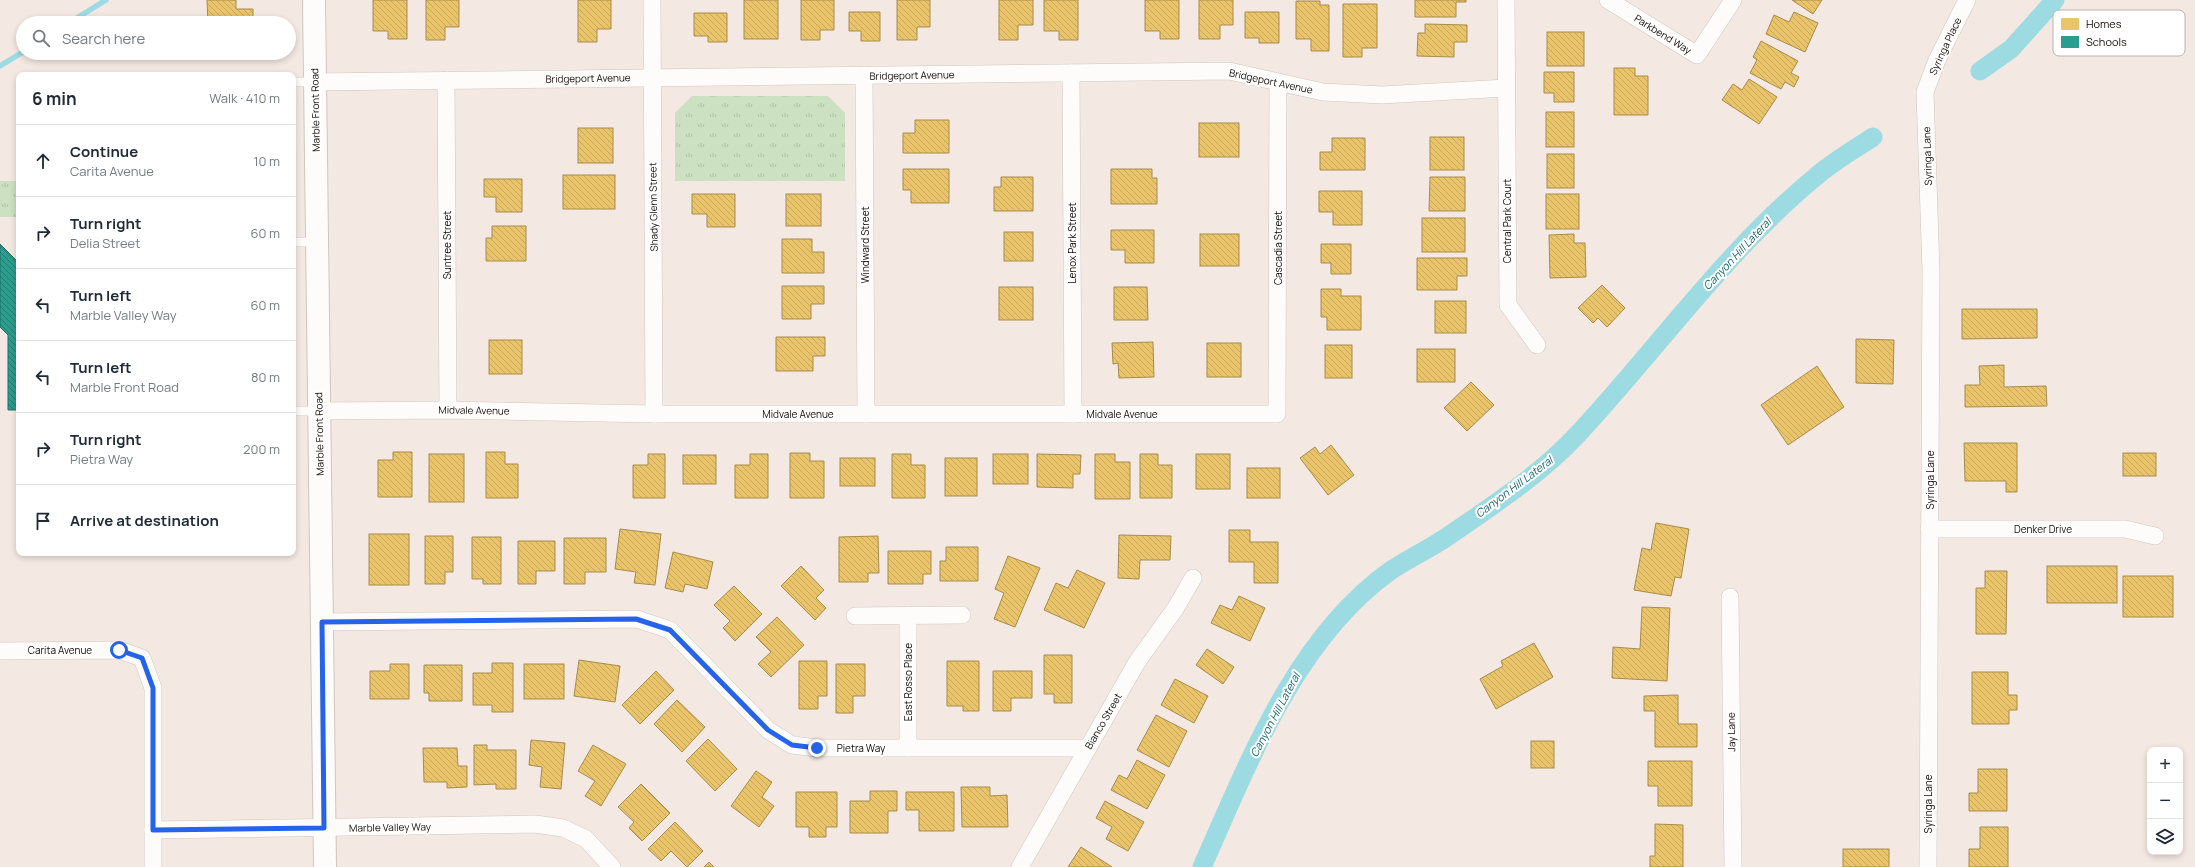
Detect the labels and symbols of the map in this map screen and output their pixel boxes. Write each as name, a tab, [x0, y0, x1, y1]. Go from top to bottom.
legend	[2053, 10, 2185, 56]
street label: Parkbend Way	[1632, 11, 1695, 57]
street label: Syringa Place	[1926, 15, 1964, 77]
text: Homes	[2086, 16, 2122, 31]
text: Schools	[2086, 34, 2127, 49]
street label: Bridgeport Avenue	[1228, 65, 1314, 97]
street label: Bridgeport Avenue	[869, 67, 955, 83]
street label: Marble Front Road	[307, 68, 323, 152]
street label: Bridgeport Avenue	[545, 70, 631, 86]
street label: Syringa Lane	[1919, 126, 1935, 186]
street label: Shady Glenn Street	[645, 162, 661, 252]
street label: Central Park Court	[1500, 179, 1514, 263]
street label: Lenox Park Street	[1065, 202, 1079, 284]
street label: Windward Street	[858, 206, 872, 284]
street label: Suntree Street	[440, 211, 454, 279]
street label: Cascadia Street	[1271, 211, 1285, 285]
water label: Canyon Hill Lateral	[1699, 213, 1775, 293]
street label: Marble Front Road	[311, 392, 327, 476]
street label: Midvale Avenue	[438, 402, 510, 418]
street label: Midvale Avenue	[762, 407, 834, 421]
street label: Midvale Avenue	[1086, 407, 1158, 421]
street label: Syringa Lane	[1923, 450, 1937, 510]
water label: Canyon Hill Lateral	[1472, 452, 1557, 521]
street label: Denker Drive	[2014, 522, 2072, 536]
route start	[110, 641, 128, 659]
street label: Carita Avenue	[28, 643, 92, 657]
street label: East Rosso Place	[901, 643, 915, 721]
water label: Canyon Hill Lateral	[1246, 669, 1304, 759]
street label: Bianco Street	[1081, 690, 1125, 752]
street label: Jay Lane	[1724, 712, 1738, 752]
route end	[808, 739, 826, 757]
street label: Pietra Way	[837, 741, 886, 755]
street label: Syringa Lane	[1921, 774, 1935, 834]
street label: Marble Valley Way	[349, 819, 432, 835]

